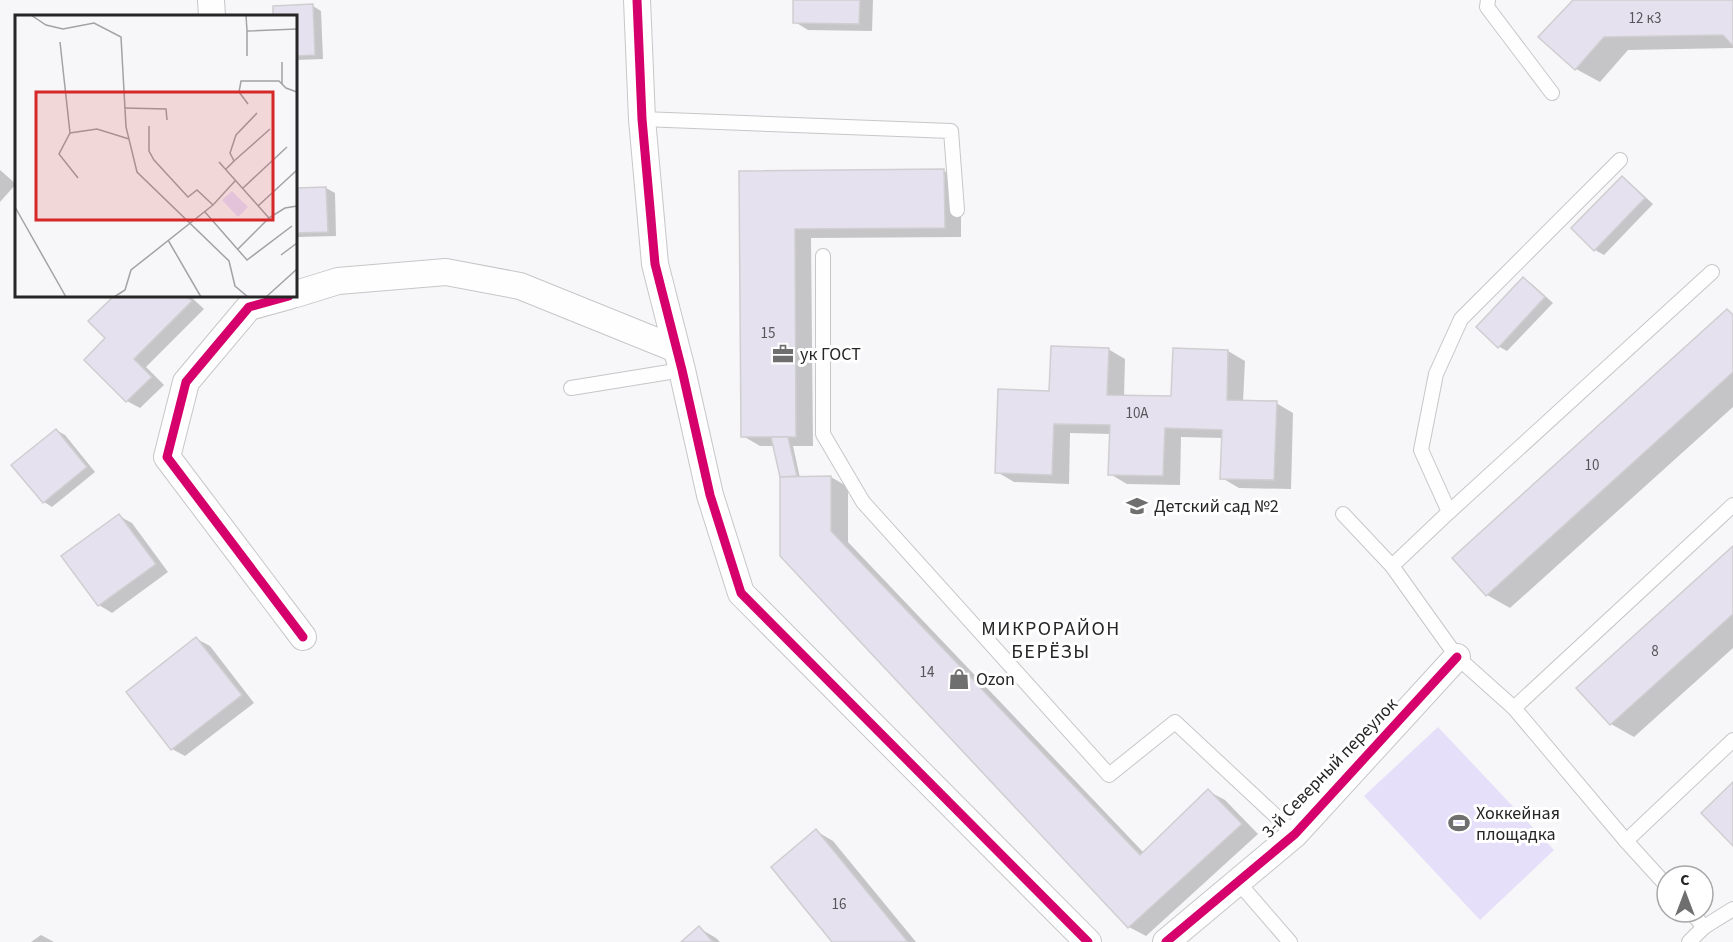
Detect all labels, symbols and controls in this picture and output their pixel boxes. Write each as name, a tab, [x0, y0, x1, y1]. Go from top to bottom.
house number: 12 к3	[1629, 8, 1661, 29]
inset map	[15, 15, 297, 297]
house number: 15	[761, 323, 775, 344]
office icon: ук ГОСТ	[771, 342, 795, 366]
place label: ук ГОСТ	[800, 342, 861, 367]
house number: 10А	[1125, 403, 1149, 424]
house number: 10	[1585, 455, 1599, 476]
school or university icon: Детский сад №2	[1125, 494, 1149, 518]
place label: Детский сад №2	[1154, 494, 1279, 519]
district label: МИКРОРАЙОН БЕРЁЗЫ	[981, 615, 1121, 666]
house number: 8	[1651, 641, 1659, 662]
house number: 14	[920, 662, 935, 683]
shop icon: Ozon	[947, 667, 971, 691]
place label: Ozon	[976, 667, 1015, 692]
street label: 3-й Северный переулок	[1256, 692, 1404, 844]
place label: Хоккейная площадка	[1476, 801, 1560, 847]
sports icon: Хоккейная площадка	[1447, 811, 1471, 835]
north arrow	[1655, 864, 1715, 924]
text: С	[1680, 869, 1690, 891]
house number: 16	[832, 894, 846, 915]

